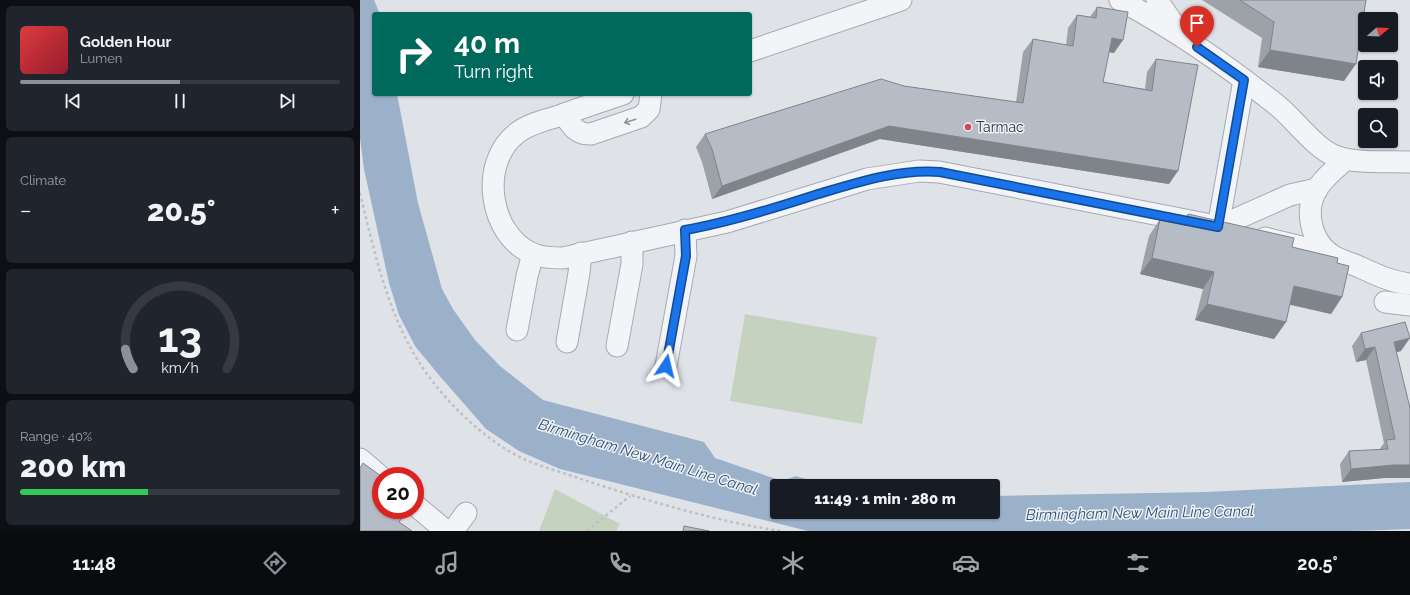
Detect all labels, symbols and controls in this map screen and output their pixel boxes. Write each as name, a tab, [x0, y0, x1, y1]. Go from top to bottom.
pin	[1180, 6, 1214, 47]
icon: arrive	[1186, 12, 1208, 34]
north arrow	[1358, 12, 1398, 52]
map controls	[1358, 12, 1398, 148]
text: 40 m	[454, 27, 520, 60]
icon: right	[388, 28, 440, 80]
text: Golden Hour	[80, 33, 171, 51]
text: Lumen	[80, 51, 122, 66]
button: sound	[1358, 60, 1398, 100]
text: Turn right	[454, 61, 533, 82]
icon: previous	[62, 90, 84, 112]
icon: pause	[169, 90, 191, 112]
icon: next	[276, 90, 298, 112]
button: search	[1358, 108, 1398, 148]
one-way arrow	[624, 118, 636, 126]
place label: Tarmac	[976, 119, 1024, 135]
marker: Tarmac	[963, 122, 973, 132]
text: Climate	[20, 173, 66, 188]
text: 20.5°	[147, 193, 216, 228]
text: −	[20, 197, 32, 223]
text: +	[331, 197, 340, 223]
text: 13	[158, 313, 202, 362]
position arrow	[645, 345, 687, 387]
text: km/h	[161, 360, 199, 376]
water label: Birmingham New Main Line Canal	[536, 415, 760, 499]
text: Range · 40%	[20, 429, 92, 444]
text: 200 km	[20, 449, 126, 484]
speed limit sign: 20	[372, 467, 424, 519]
text: 11:49 · 1 min · 280 m	[814, 490, 956, 508]
water label: Birmingham New Main Line Canal	[1026, 502, 1254, 524]
icon: directions	[261, 549, 289, 577]
icon: music	[433, 549, 461, 577]
icon: phone	[606, 549, 634, 577]
icon: climate	[779, 549, 807, 577]
icon: car	[952, 549, 980, 577]
icon: filters	[1124, 549, 1152, 577]
text: 11:48	[72, 553, 116, 574]
text: 20.5°	[1297, 553, 1338, 574]

